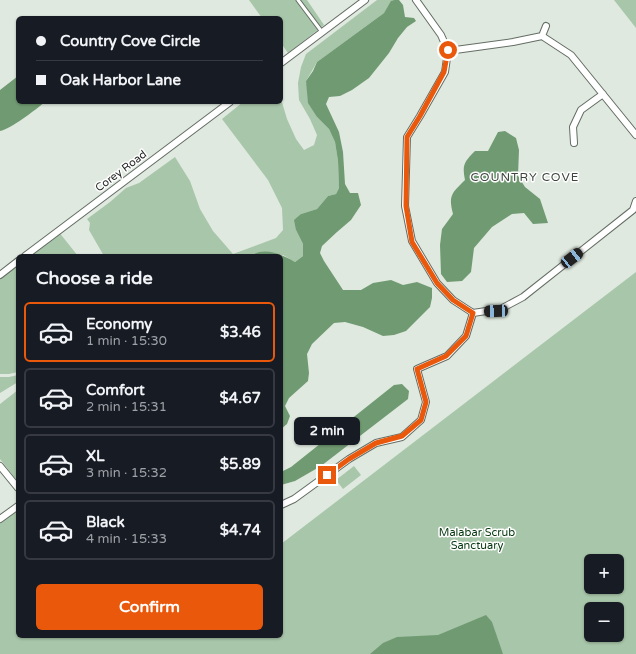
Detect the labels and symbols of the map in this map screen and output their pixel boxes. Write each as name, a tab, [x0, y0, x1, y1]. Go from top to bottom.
route start	[439, 41, 457, 59]
street label: Corey Road	[93, 147, 149, 194]
district label: COUNTRY COVE	[471, 170, 579, 184]
car	[559, 246, 585, 270]
car	[484, 305, 508, 317]
callout: 2 min	[294, 417, 360, 445]
route end	[318, 466, 336, 484]
park label: Malabar Scrub Sanctuary	[439, 526, 515, 552]

